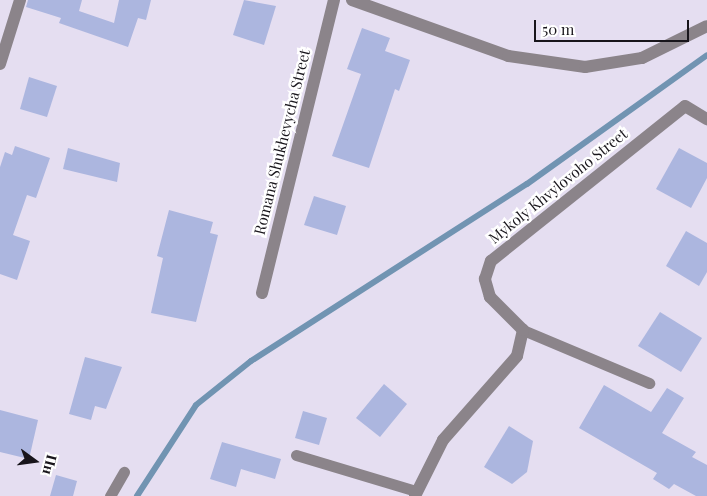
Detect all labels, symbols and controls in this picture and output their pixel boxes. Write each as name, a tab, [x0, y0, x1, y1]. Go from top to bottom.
scale bar	[537, 10, 692, 42]
text: 50 m	[542, 19, 574, 39]
street label: Romana Shukhevycha Street	[250, 47, 314, 237]
street label: Mykoly Khvylovoho Street	[485, 125, 631, 247]
north arrow	[10, 436, 60, 486]
text: Пн	[38, 453, 62, 477]

